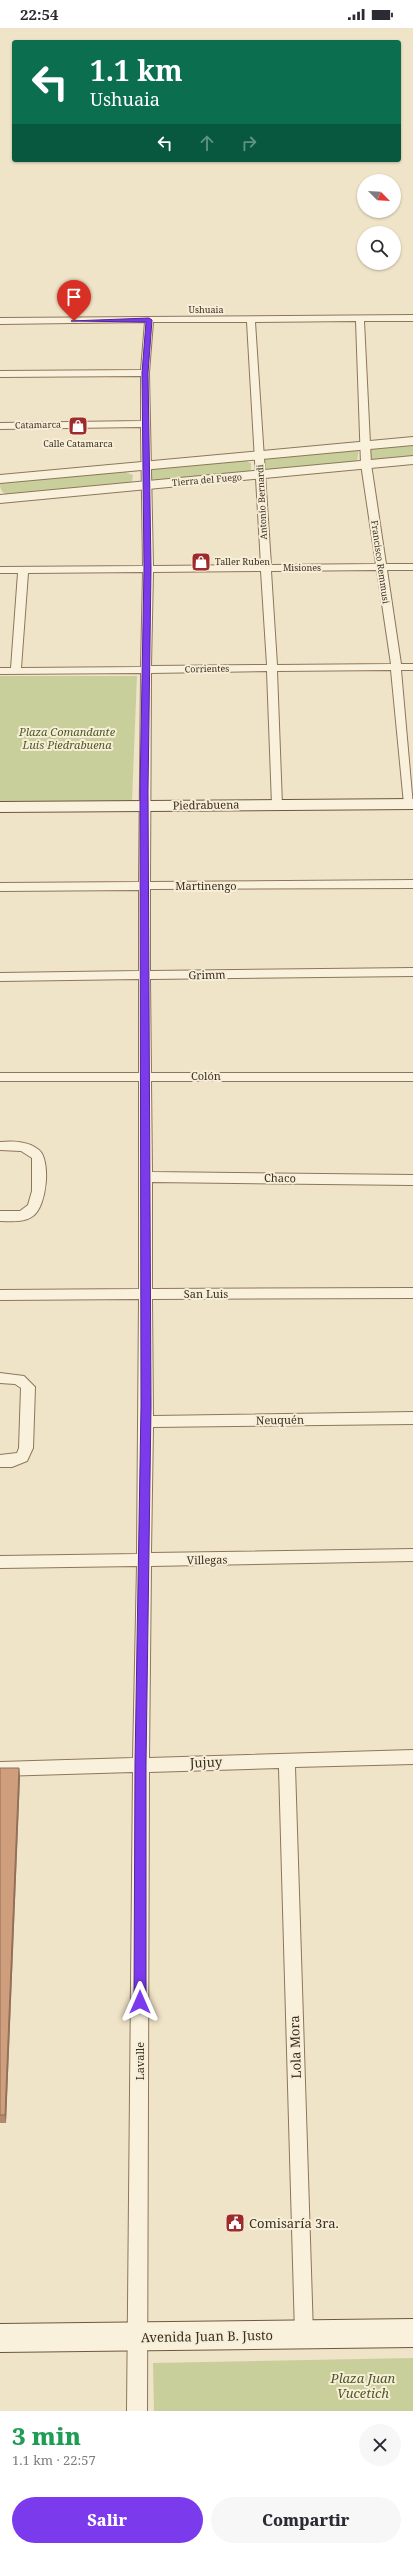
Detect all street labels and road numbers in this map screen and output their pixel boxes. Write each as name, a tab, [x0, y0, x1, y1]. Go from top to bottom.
street label: Ushuaia	[189, 303, 223, 316]
street label: Catamarca	[15, 418, 61, 431]
street label: Antonio Bernardi	[253, 464, 270, 540]
street label: Tierra del Fuego	[171, 470, 243, 489]
street label: Francisco Remmusi	[368, 519, 393, 605]
street label: Misiones	[283, 561, 321, 574]
street label: Corrientes	[185, 662, 229, 675]
street label: Piedrabuena	[172, 796, 240, 813]
street label: Martinengo	[175, 878, 237, 893]
street label: Grimm	[188, 967, 226, 982]
street label: Colón	[191, 1068, 221, 1083]
street label: Chaco	[264, 1170, 296, 1185]
street label: San Luis	[184, 1286, 228, 1301]
street label: Neuquén	[256, 1412, 304, 1427]
street label: Villegas	[186, 1552, 228, 1567]
street label: Jujuy	[188, 1752, 223, 1772]
street label: Lola Mora	[285, 2015, 305, 2079]
street label: Lavalle	[132, 2042, 147, 2080]
street label: Avenida Juan B. Justo	[141, 2326, 273, 2346]

